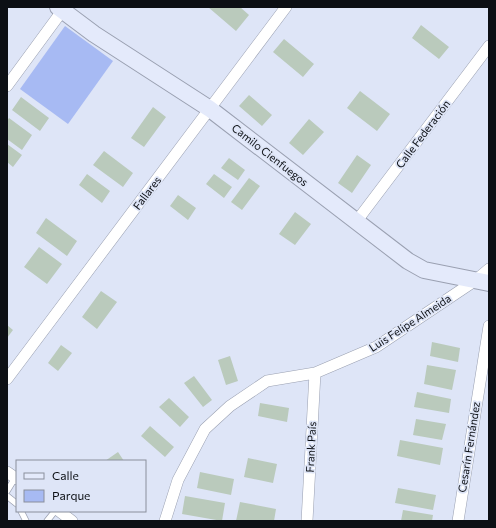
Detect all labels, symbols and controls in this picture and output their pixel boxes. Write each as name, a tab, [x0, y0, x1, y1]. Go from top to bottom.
street label: Calle Federación	[393, 97, 452, 170]
street label: Camilo Cienfuegos	[230, 121, 311, 188]
street label: Fallares	[130, 174, 163, 212]
street label: Luis Felipe Almeida	[366, 291, 453, 354]
street label: Cesarín Fernández	[455, 400, 482, 493]
street label: Frank País	[303, 421, 318, 473]
legend	[16, 460, 146, 512]
text: Calle	[52, 468, 79, 482]
text: Parque	[52, 488, 90, 502]

